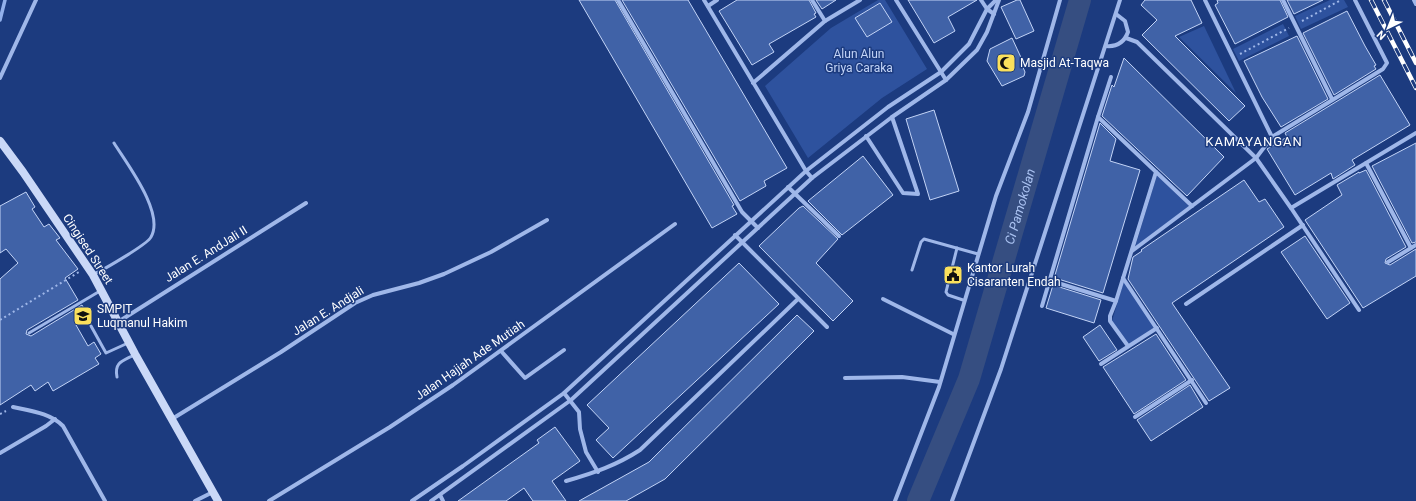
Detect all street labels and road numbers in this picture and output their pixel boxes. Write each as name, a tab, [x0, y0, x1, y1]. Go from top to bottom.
street label: Cingised Street	[60, 211, 116, 287]
street label: Jalan E. AndJali II	[162, 223, 250, 285]
street label: Jalan E. Andjali	[290, 283, 366, 339]
street label: Jalan Hajjah Ade Mutiah	[413, 317, 527, 403]

